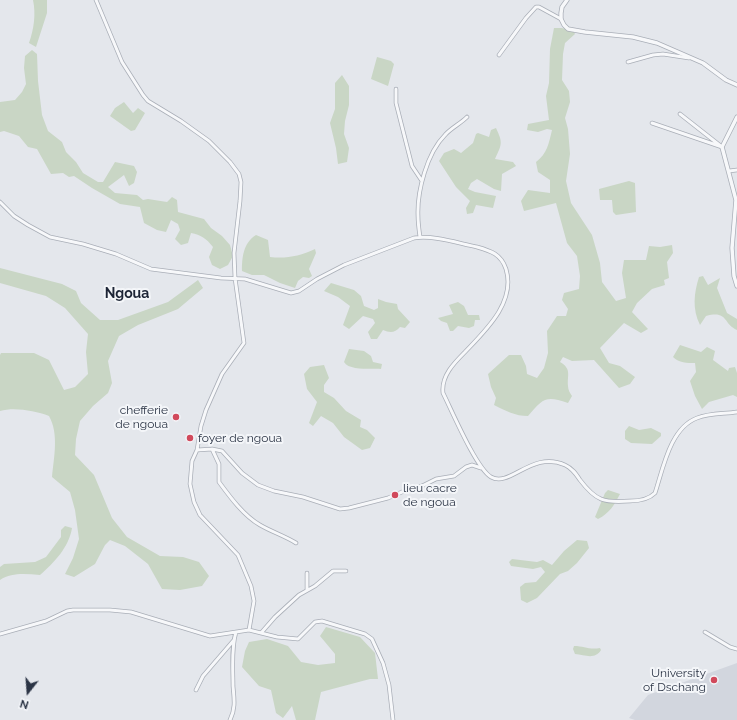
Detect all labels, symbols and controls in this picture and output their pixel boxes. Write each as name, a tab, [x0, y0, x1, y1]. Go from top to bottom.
district label: Ngoua	[105, 286, 149, 302]
place label: chefferie de ngoua	[115, 403, 168, 431]
marker: chefferie de ngoua	[171, 412, 181, 422]
place label: foyer de ngoua	[198, 431, 282, 445]
marker: foyer de ngoua	[185, 433, 195, 443]
place label: lieu cacre de ngoua	[403, 481, 457, 509]
marker: lieu cacre de ngoua	[390, 490, 400, 500]
place label: University of Dschang	[643, 666, 706, 694]
north arrow	[8, 672, 48, 712]
marker: University of Dschang	[709, 675, 719, 685]
text: N	[18, 697, 30, 711]

